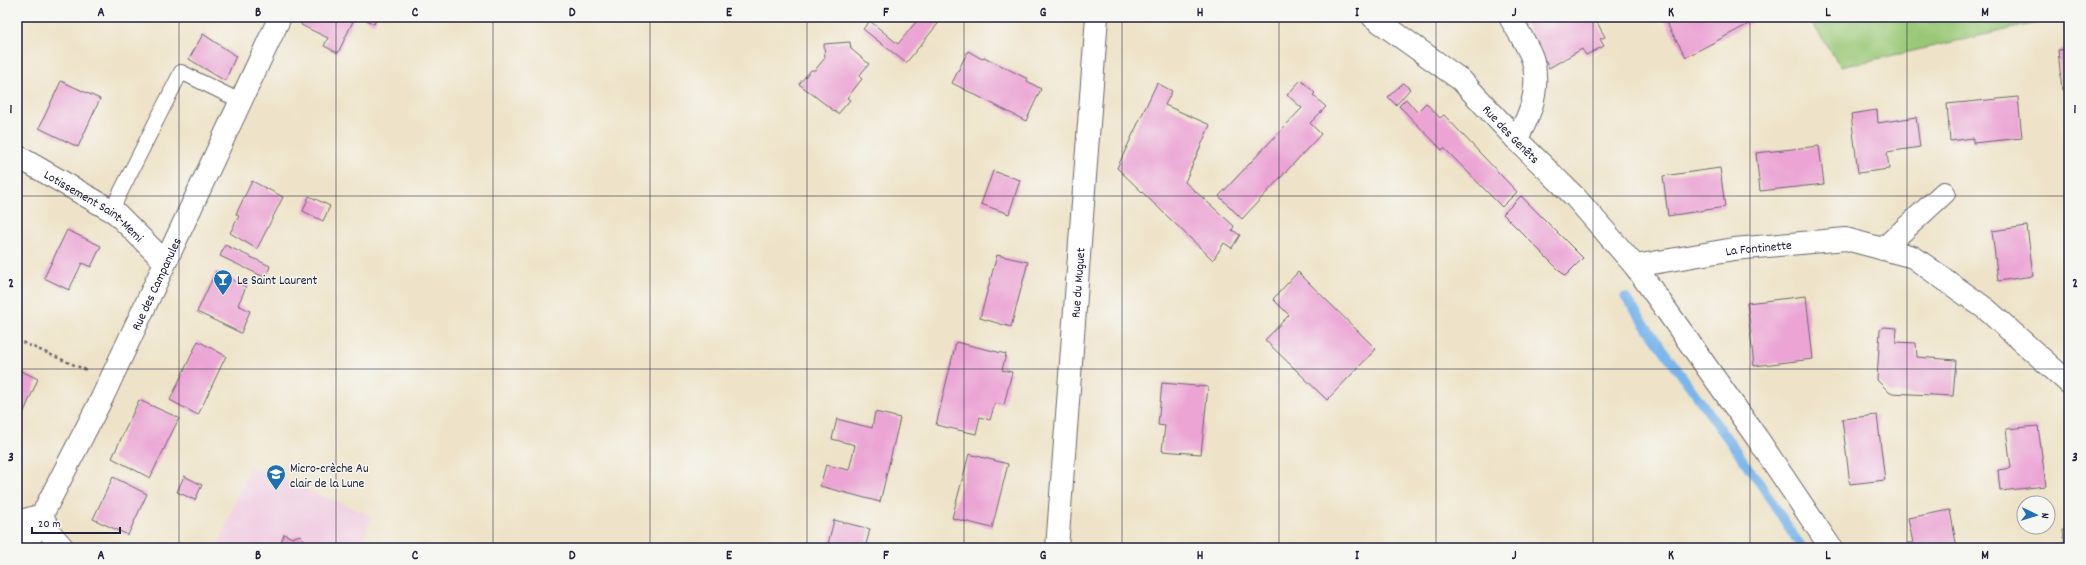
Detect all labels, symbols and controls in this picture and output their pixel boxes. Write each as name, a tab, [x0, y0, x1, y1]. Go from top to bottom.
text: A	[97, 4, 105, 23]
text: B	[255, 4, 261, 23]
text: C	[412, 4, 419, 23]
text: D	[569, 4, 576, 23]
text: E	[726, 4, 733, 23]
text: F	[883, 4, 889, 23]
text: G	[1040, 4, 1047, 23]
text: H	[1197, 4, 1204, 23]
text: I	[1355, 4, 1360, 23]
text: J	[1512, 4, 1517, 23]
text: K	[1668, 4, 1674, 23]
text: L	[1825, 4, 1831, 23]
text: M	[1981, 4, 1989, 23]
text: 1	[10, 101, 13, 120]
text: 1	[2074, 101, 2077, 120]
street label: Rue des Genêts	[1477, 102, 1543, 169]
street label: Lotissement Saint-Memi	[40, 166, 147, 248]
street label: Rue des Campanules	[128, 235, 188, 334]
street label: La Fontinette	[1724, 237, 1793, 262]
street label: Rue du Muguet	[1067, 247, 1092, 319]
bar icon: Le Saint Laurent	[212, 268, 234, 296]
place label: Le Saint Laurent	[237, 272, 318, 291]
text: 2	[8, 275, 14, 294]
text: 2	[2072, 275, 2078, 294]
text: 3	[8, 449, 14, 468]
text: 3	[2072, 449, 2078, 468]
place label: Micro-crèche Au clair de la Lune	[290, 460, 369, 494]
school or university icon: Micro-crèche Au clair de la Lune	[265, 463, 287, 491]
north arrow	[2016, 495, 2056, 535]
scale bar	[32, 509, 120, 535]
text: N	[2036, 512, 2052, 519]
text: 20 m	[38, 516, 61, 533]
text: A	[97, 547, 105, 565]
text: B	[255, 547, 261, 565]
text: C	[412, 547, 419, 565]
text: D	[569, 547, 576, 565]
text: E	[726, 547, 733, 565]
text: F	[883, 547, 889, 565]
text: G	[1040, 547, 1047, 565]
text: H	[1197, 547, 1204, 565]
text: I	[1355, 547, 1360, 565]
text: J	[1512, 547, 1517, 565]
text: K	[1668, 547, 1674, 565]
text: L	[1825, 547, 1831, 565]
text: M	[1981, 547, 1989, 565]

